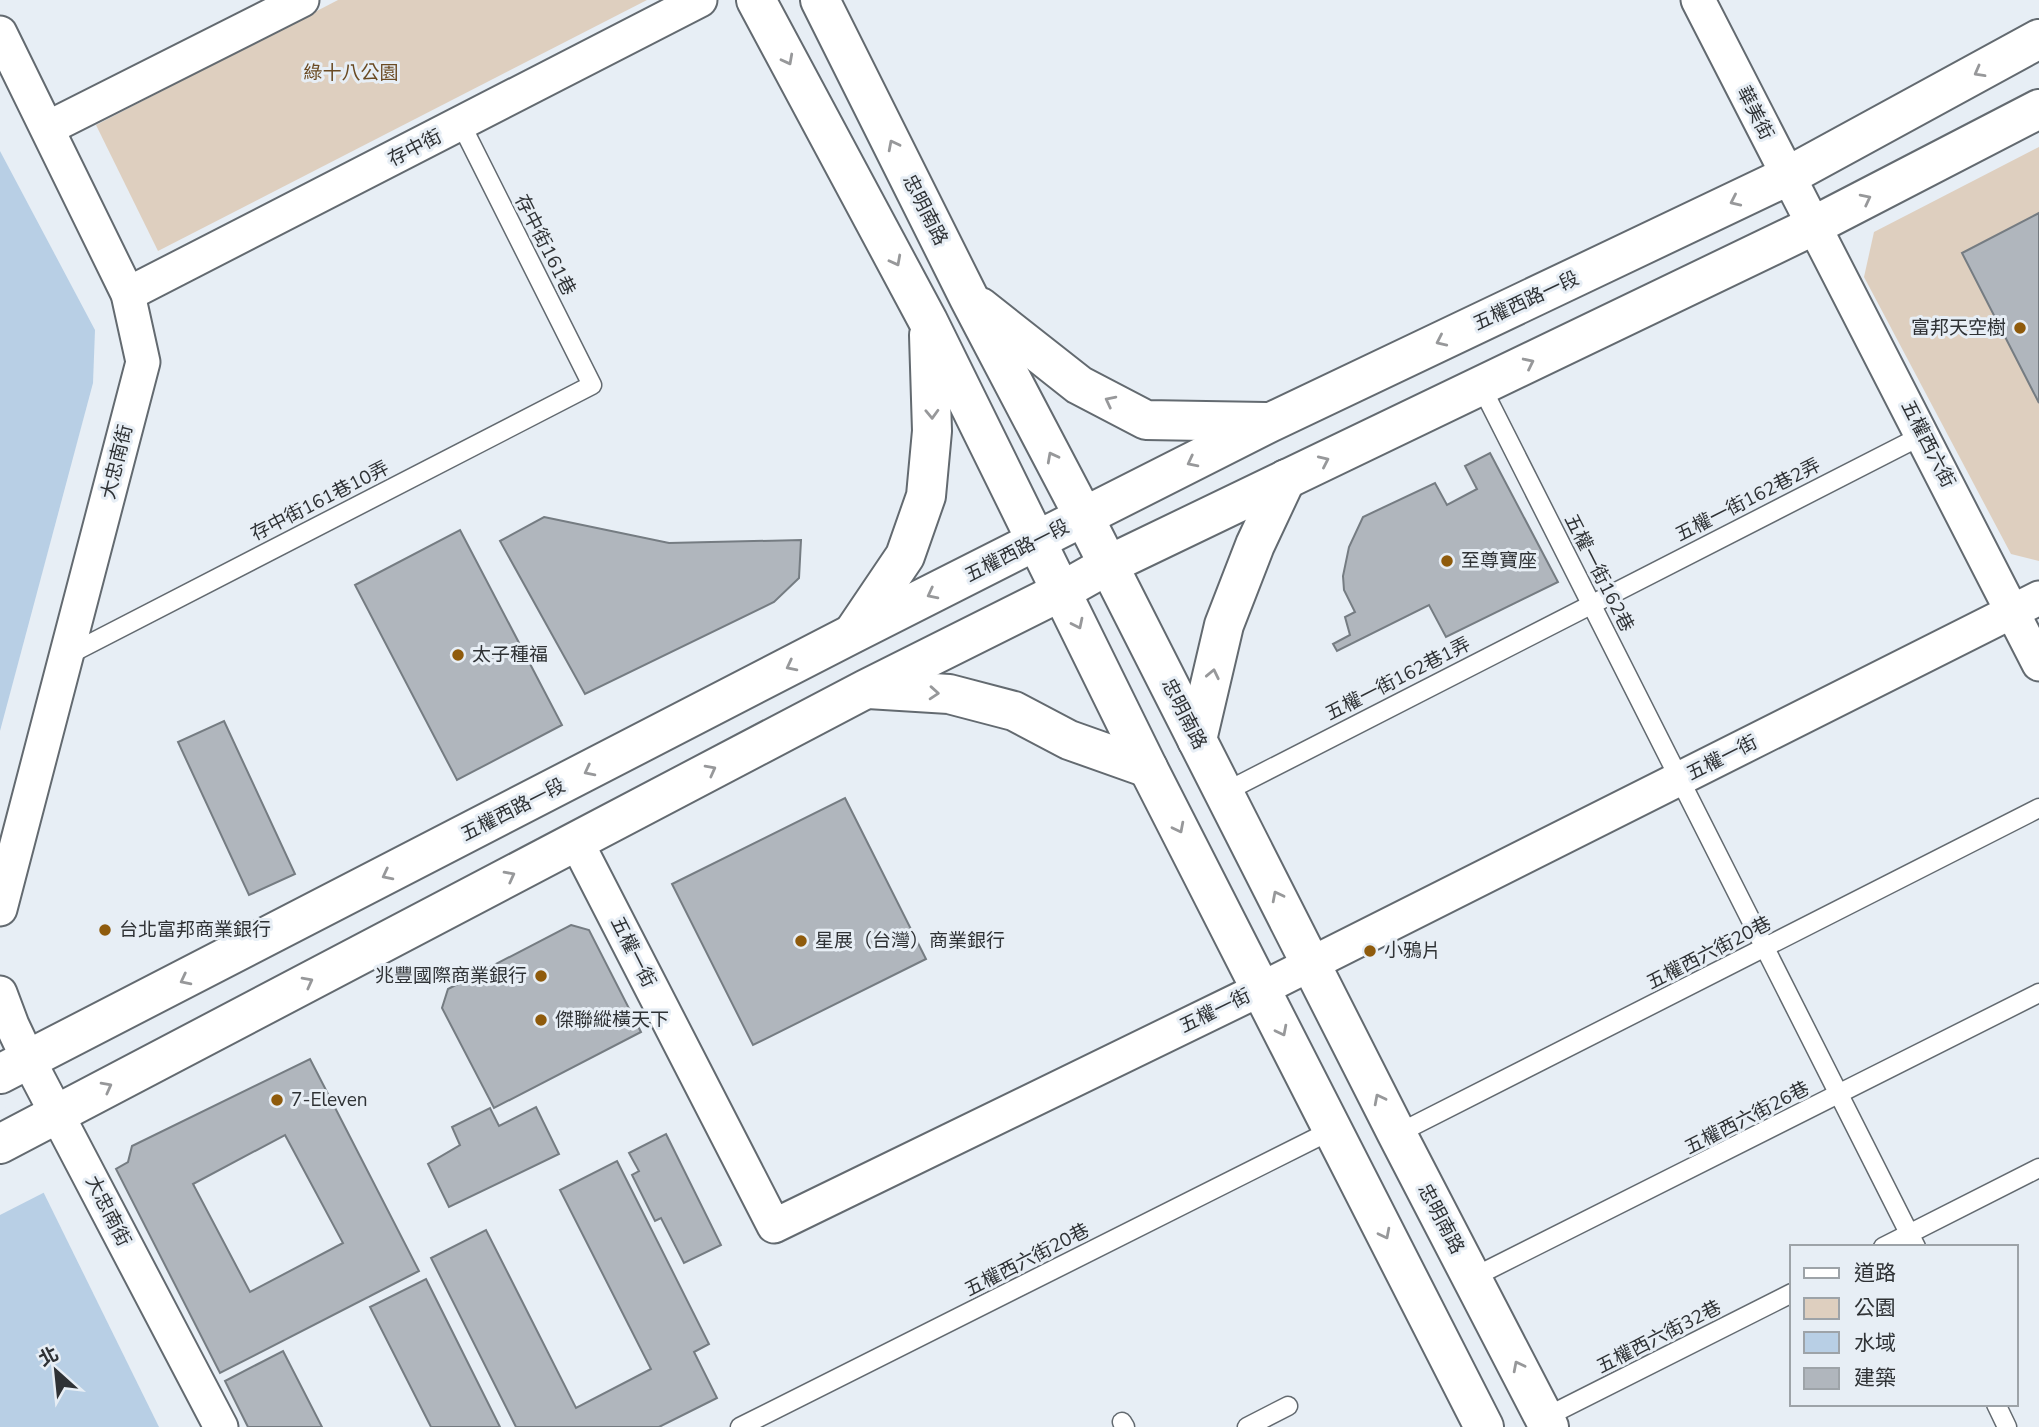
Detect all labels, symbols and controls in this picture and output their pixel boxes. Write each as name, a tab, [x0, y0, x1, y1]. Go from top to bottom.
one-way arrow	[780, 53, 793, 65]
park label: 綠十八公園	[303, 60, 399, 86]
one-way arrow	[1974, 64, 1986, 77]
street label: 華美街	[1730, 82, 1780, 144]
street label: 存中街	[384, 123, 446, 173]
one-way arrow	[887, 140, 901, 152]
street label: 忠明南路	[896, 170, 954, 250]
street label: 存中街161巷	[508, 190, 582, 300]
one-way arrow	[1730, 193, 1742, 207]
one-way arrow	[1859, 194, 1871, 207]
one-way arrow	[887, 253, 901, 266]
street label: 五權西路一段	[1469, 265, 1583, 337]
place label: 富邦天空樹	[1911, 315, 2006, 341]
marker: 富邦天空樹	[2012, 320, 2028, 336]
one-way arrow	[1436, 333, 1448, 347]
one-way arrow	[1522, 357, 1534, 371]
one-way arrow	[1104, 395, 1117, 409]
street label: 五權西六街	[1895, 396, 1961, 492]
one-way arrow	[924, 409, 939, 420]
street label: 大忠南街	[95, 422, 139, 502]
one-way arrow	[1047, 452, 1061, 464]
street label: 五權一街162巷2弄	[1671, 452, 1825, 548]
one-way arrow	[1187, 454, 1199, 468]
street label: 存中街161巷10弄	[246, 455, 394, 547]
one-way arrow	[1317, 455, 1329, 469]
street label: 五權一街162巷	[1558, 510, 1640, 636]
street label: 五權西路一段	[960, 514, 1074, 588]
place label: 至尊寶座	[1461, 548, 1537, 574]
marker: 至尊寶座	[1439, 553, 1455, 569]
one-way arrow	[927, 586, 939, 600]
one-way arrow	[1070, 617, 1084, 629]
street label: 五權一街162巷1弄	[1321, 631, 1475, 727]
place label: 太子種福	[472, 642, 548, 668]
marker: 太子種福	[450, 647, 466, 663]
one-way arrow	[786, 657, 798, 671]
one-way arrow	[1205, 668, 1220, 680]
street label: 忠明南路	[1155, 674, 1213, 754]
one-way arrow	[929, 685, 940, 700]
street label: 五權一街	[1682, 729, 1762, 787]
one-way arrow	[584, 762, 596, 776]
one-way arrow	[704, 765, 716, 779]
street label: 五權西路一段	[456, 773, 570, 847]
one-way arrow	[1171, 821, 1184, 833]
one-way arrow	[382, 867, 394, 881]
one-way arrow	[502, 871, 515, 884]
one-way arrow	[1272, 891, 1286, 903]
street label: 五權西六街20巷	[1642, 910, 1776, 996]
street label: 五權一街	[604, 912, 662, 992]
place label: 台北富邦商業銀行	[119, 917, 271, 943]
marker: 台北富邦商業銀行	[97, 922, 113, 938]
place label: 星展（台灣）商業銀行	[815, 928, 1005, 954]
marker: 星展（台灣）商業銀行	[793, 933, 809, 949]
place label: 小鴉片	[1384, 938, 1441, 964]
marker: 小鴉片	[1362, 943, 1378, 959]
place label: 兆豐國際商業銀行	[375, 963, 527, 989]
marker: 兆豐國際商業銀行	[533, 968, 549, 984]
one-way arrow	[180, 971, 192, 985]
one-way arrow	[301, 976, 313, 990]
street label: 五權一街	[1175, 983, 1255, 1039]
place label: 傑聯縱橫天下	[555, 1007, 669, 1033]
marker: 傑聯縱橫天下	[533, 1012, 549, 1028]
one-way arrow	[1274, 1024, 1288, 1036]
street label: 五權西六街26巷	[1680, 1075, 1814, 1161]
one-way arrow	[99, 1082, 112, 1096]
place label: 7-Eleven	[291, 1087, 368, 1113]
marker: 7-Eleven	[269, 1092, 285, 1108]
one-way arrow	[1374, 1094, 1388, 1106]
street label: 大忠南街	[79, 1171, 137, 1251]
street label: 忠明南路	[1412, 1179, 1470, 1259]
street label: 五權西六街20巷	[960, 1217, 1094, 1303]
one-way arrow	[1377, 1227, 1391, 1239]
legend	[1790, 1245, 2018, 1406]
text: 道路	[1854, 1259, 1896, 1287]
street label: 五權西六街32巷	[1592, 1294, 1726, 1380]
text: 公園	[1854, 1294, 1896, 1322]
text: 水域	[1854, 1329, 1896, 1357]
north arrow	[21, 1336, 91, 1406]
text: 北	[34, 1341, 63, 1373]
one-way arrow	[1512, 1361, 1526, 1373]
text: 建築	[1854, 1364, 1896, 1392]

